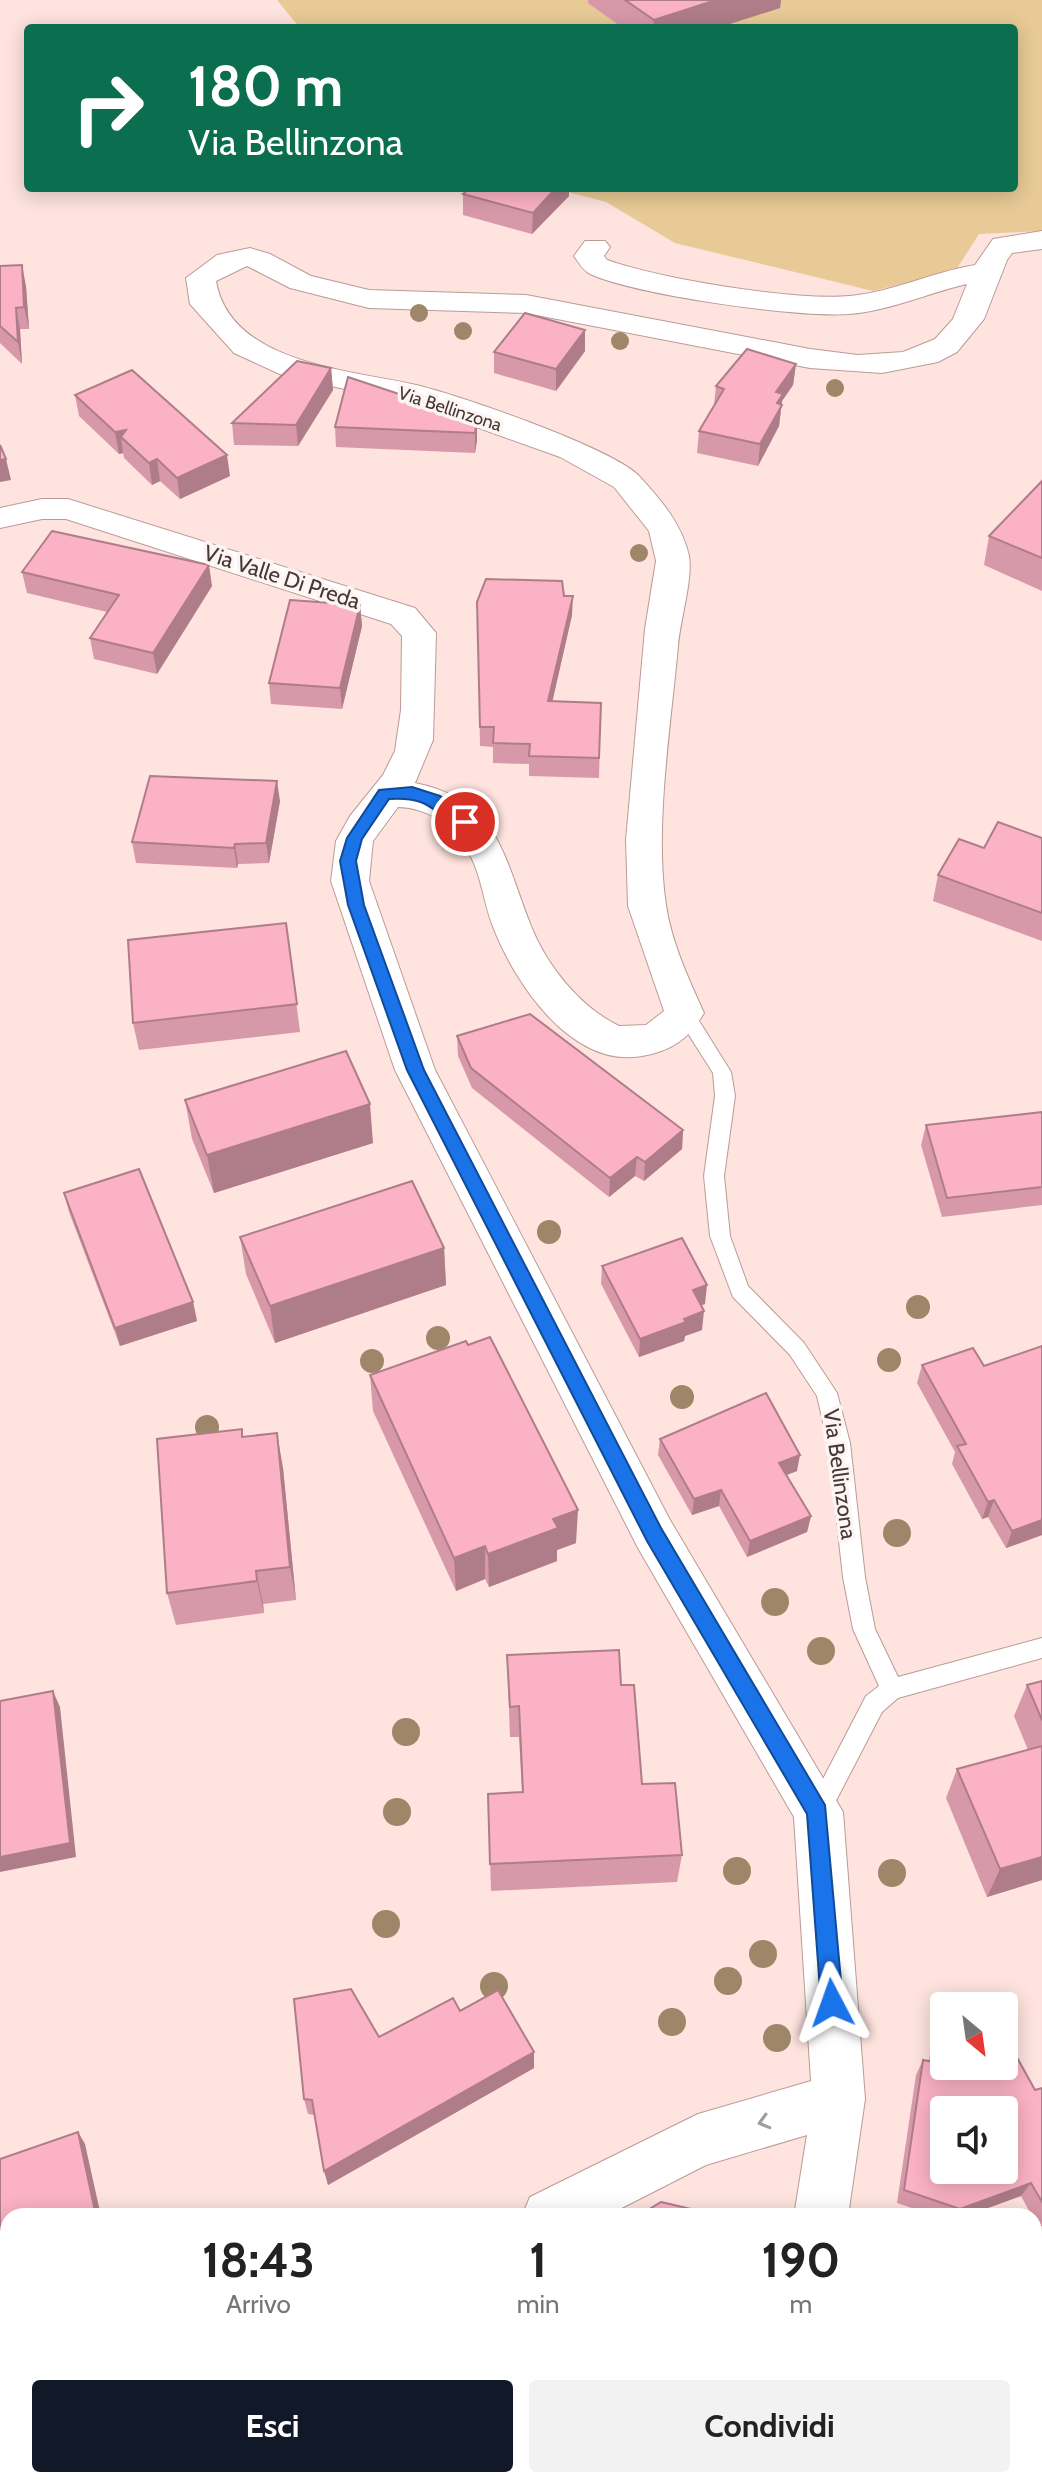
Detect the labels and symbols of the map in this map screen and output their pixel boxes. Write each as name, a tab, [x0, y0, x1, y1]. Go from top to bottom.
street label: Via Bellinzona	[395, 382, 505, 436]
street label: Via Valle Di Preda	[200, 539, 364, 615]
pin	[431, 788, 499, 856]
street label: Via Bellinzona	[817, 1407, 863, 1541]
position arrow	[790, 1961, 874, 2045]
north arrow	[930, 1992, 1018, 2080]
one-way arrow	[758, 2113, 772, 2129]

